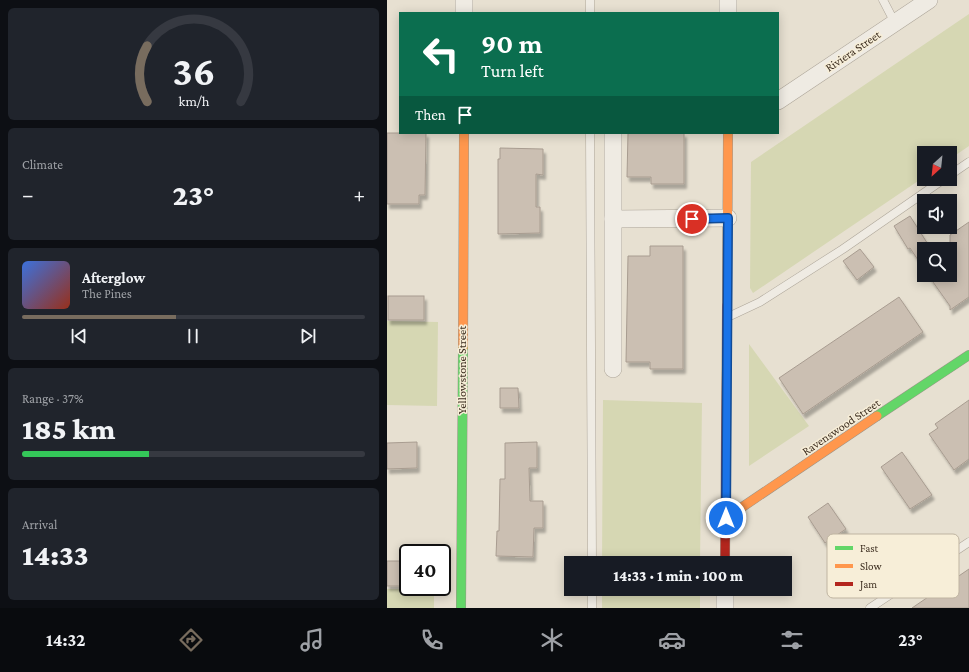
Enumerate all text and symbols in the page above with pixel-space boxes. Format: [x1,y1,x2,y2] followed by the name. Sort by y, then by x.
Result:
[823,27,884,75] street label: Riviera Street
[415,28,467,80] icon: left
[481,28,542,59] text: 90 m
[172,48,215,94] text: 36
[481,61,544,81] text: Turn left
[178,93,209,109] text: km/h
[454,104,476,126] icon: arrive
[415,107,446,123] text: Then
[917,146,957,186] north arrow
[917,146,957,282] map controls
[22,157,63,172] text: Climate
[173,178,215,211] text: 23°
[22,182,34,207] text: −
[353,182,365,207] text: +
[917,194,957,234] button: sound
[675,202,709,236] pin
[681,208,703,230] icon: arrive
[917,242,957,282] button: search
[82,270,145,286] text: Afterglow
[82,286,132,301] text: The Pines
[68,325,90,347] icon: previous
[182,325,204,347] icon: pause
[297,325,319,347] icon: next
[455,325,469,414] street label: Yellowstone Street
[22,391,84,406] text: Range · 37%
[799,395,884,458] street label: Ravenswood Street
[22,412,115,445] text: 185 km
[705,497,747,539] position arrow
[22,517,57,532] text: Arrival
[827,534,959,598] legend
[22,538,89,571] text: 14:33
[860,542,879,554] text: Fast
[399,544,451,596] speed limit sign: 40
[860,560,882,572] text: Slow
[613,568,743,584] text: 14:33 · 1 min · 100 m
[859,578,877,591] text: Jam
[177,626,205,654] icon: directions
[298,626,326,654] icon: music
[418,626,446,654] icon: phone
[538,626,566,654] icon: climate
[658,626,686,654] icon: car
[778,626,806,654] icon: filters
[46,630,85,650] text: 14:32
[898,630,923,650] text: 23°

